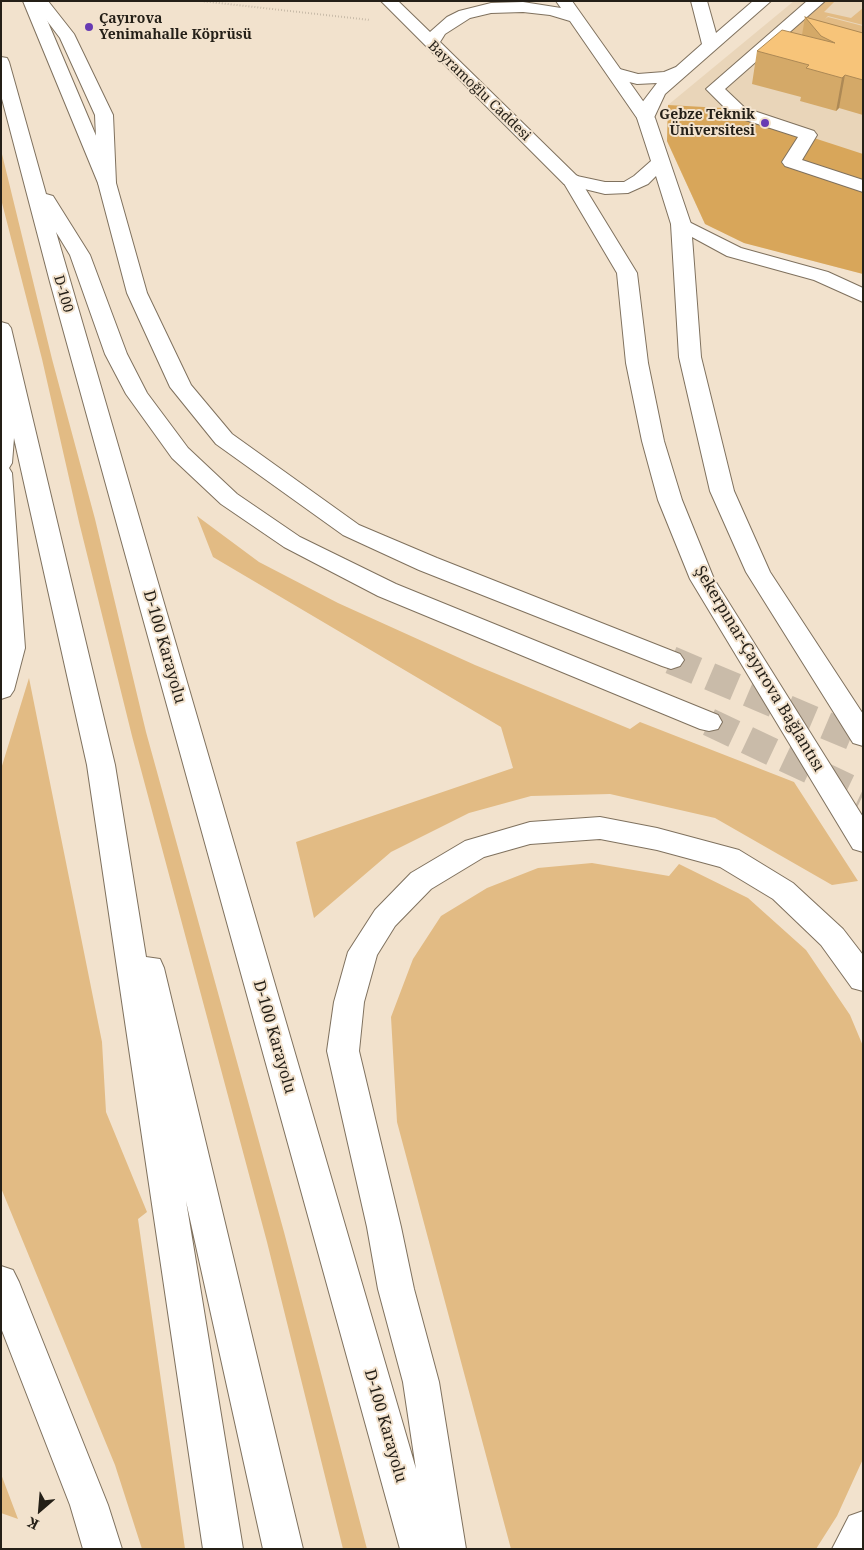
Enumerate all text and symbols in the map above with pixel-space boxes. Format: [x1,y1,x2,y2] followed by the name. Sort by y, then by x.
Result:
[99,11,252,44] place label: Çayırova Yenimahalle Köprüsü
[83,21,95,33] marker: Çayırova Yenimahalle Köprüsü
[424,38,534,144] street label: Bayramoğlu Caddesi
[659,107,755,140] place label: Gebze Teknik Üniversitesi
[759,117,771,129] marker: Gebze Teknik Üniversitesi
[50,273,76,315] street label: D-100
[690,563,828,775] street label: Şekerpınar-Çayırova Bağlantısı
[139,588,189,706] street label: D-100 Karayolu
[249,978,299,1096] street label: D-100 Karayolu
[360,1367,410,1485] street label: D-100 Karayolu
[15,1485,65,1535] north arrow
[24,1513,42,1535] text: K

